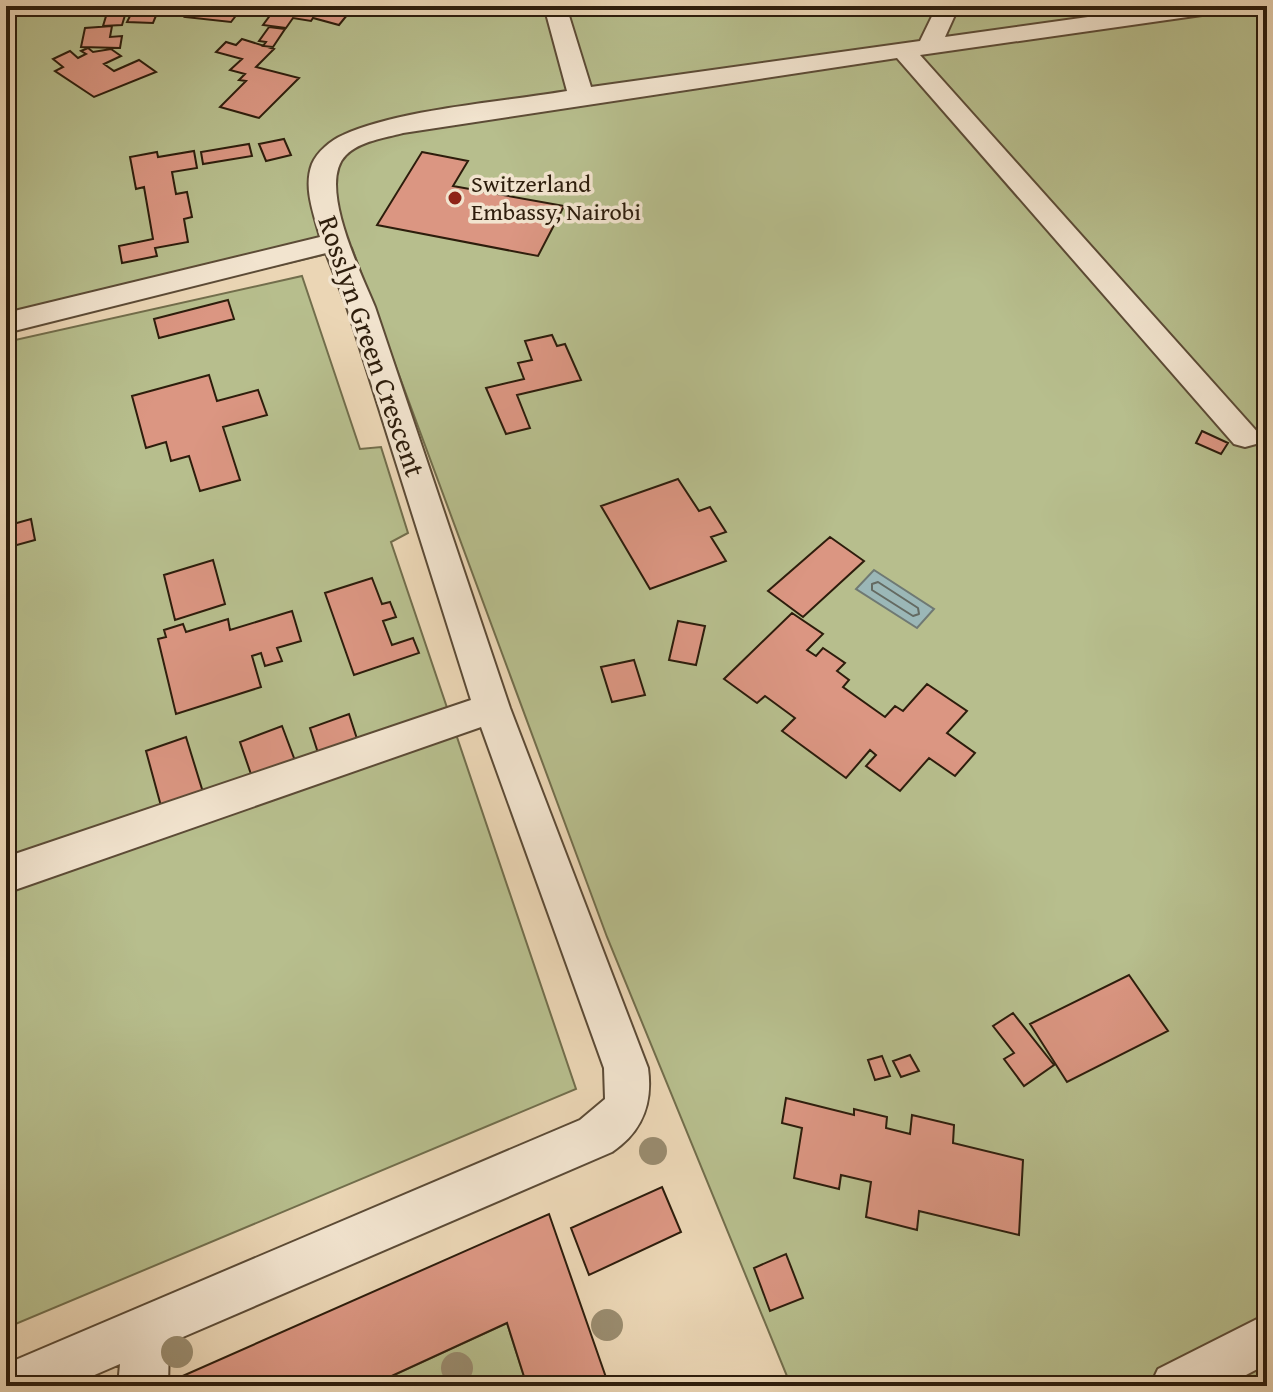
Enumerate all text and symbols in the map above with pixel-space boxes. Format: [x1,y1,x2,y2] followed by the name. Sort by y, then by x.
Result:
[471,166,641,229] place label: Switzerland Embassy, Nairobi
[446,189,464,207] marker: Switzerland Embassy, Nairobi
[309,210,436,482] street label: Rosslyn Green Crescent

